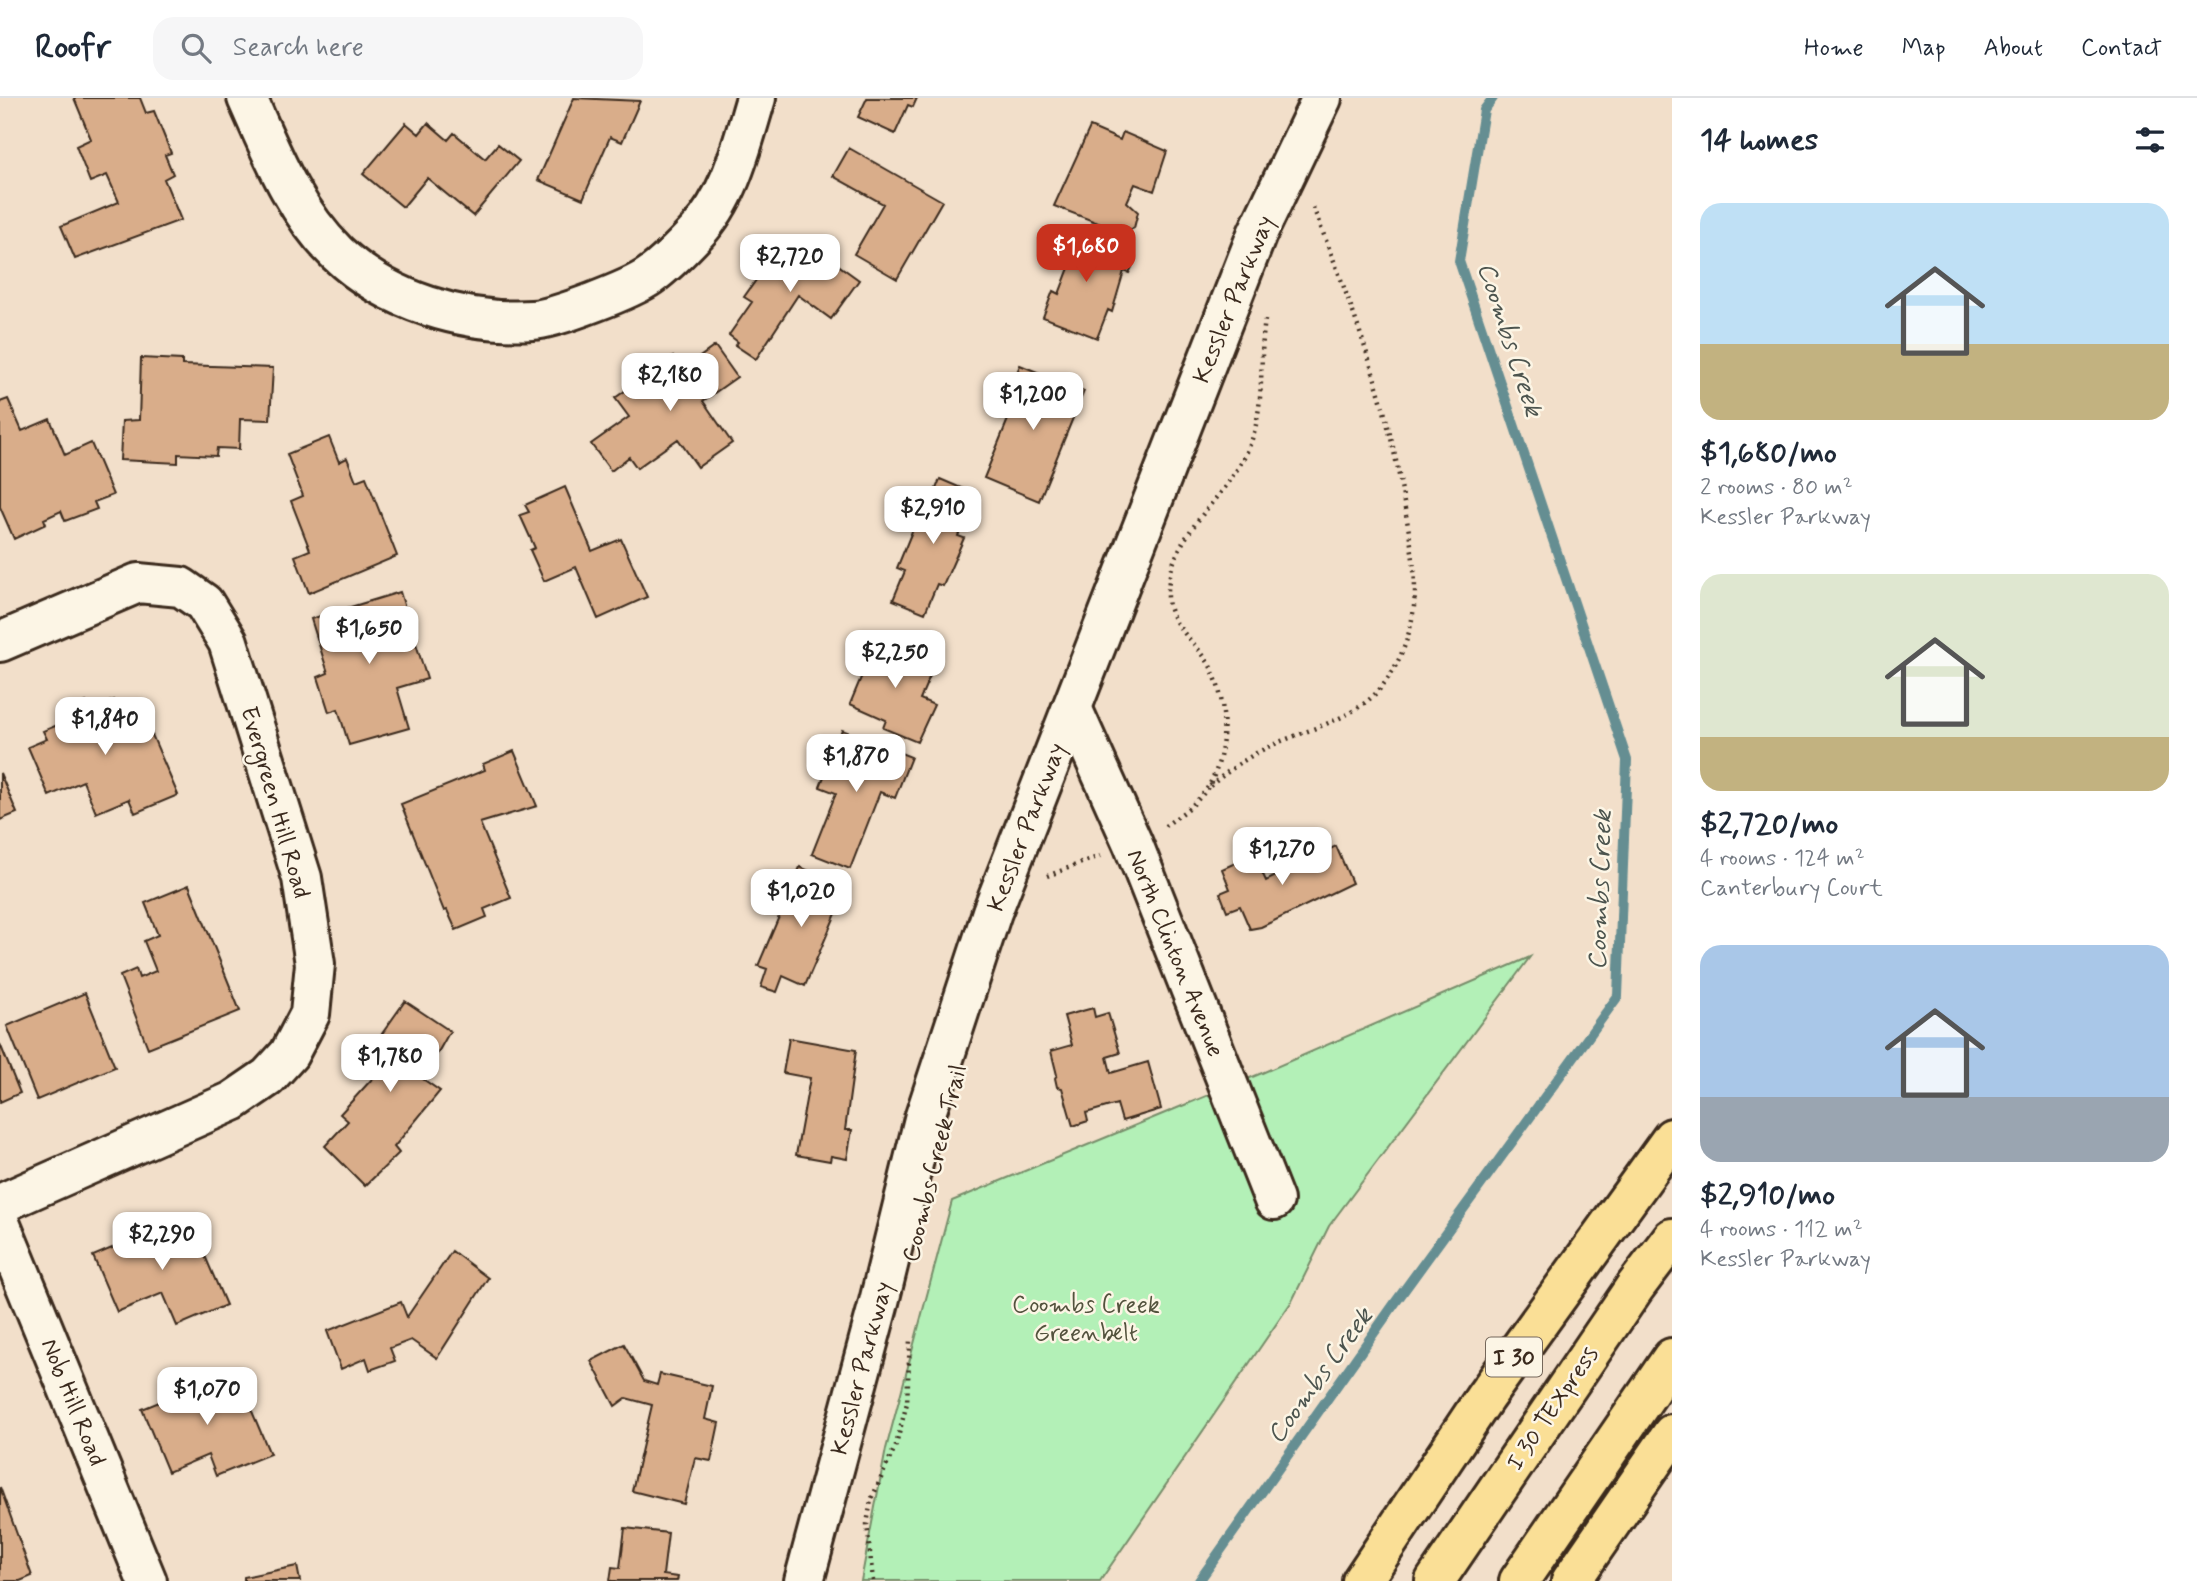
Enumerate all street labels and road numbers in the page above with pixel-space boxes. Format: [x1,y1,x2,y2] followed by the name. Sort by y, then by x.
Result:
[1187,211,1282,388] street label: Kessler Parkway
[230,703,317,903] street label: Evergreen Hill Road
[981,739,1074,916] street label: Kessler Parkway
[1119,845,1230,1062] street label: North Clinton Avenue
[896,1061,975,1265] street label: Coombs Creek Trail
[824,1278,900,1459] street label: Kessler Parkway
[33,1334,112,1471] street label: Nob Hill Road
[1486,1338,1542,1376] road number: I 30
[1500,1341,1606,1477] street label: I 30 TEXpress

